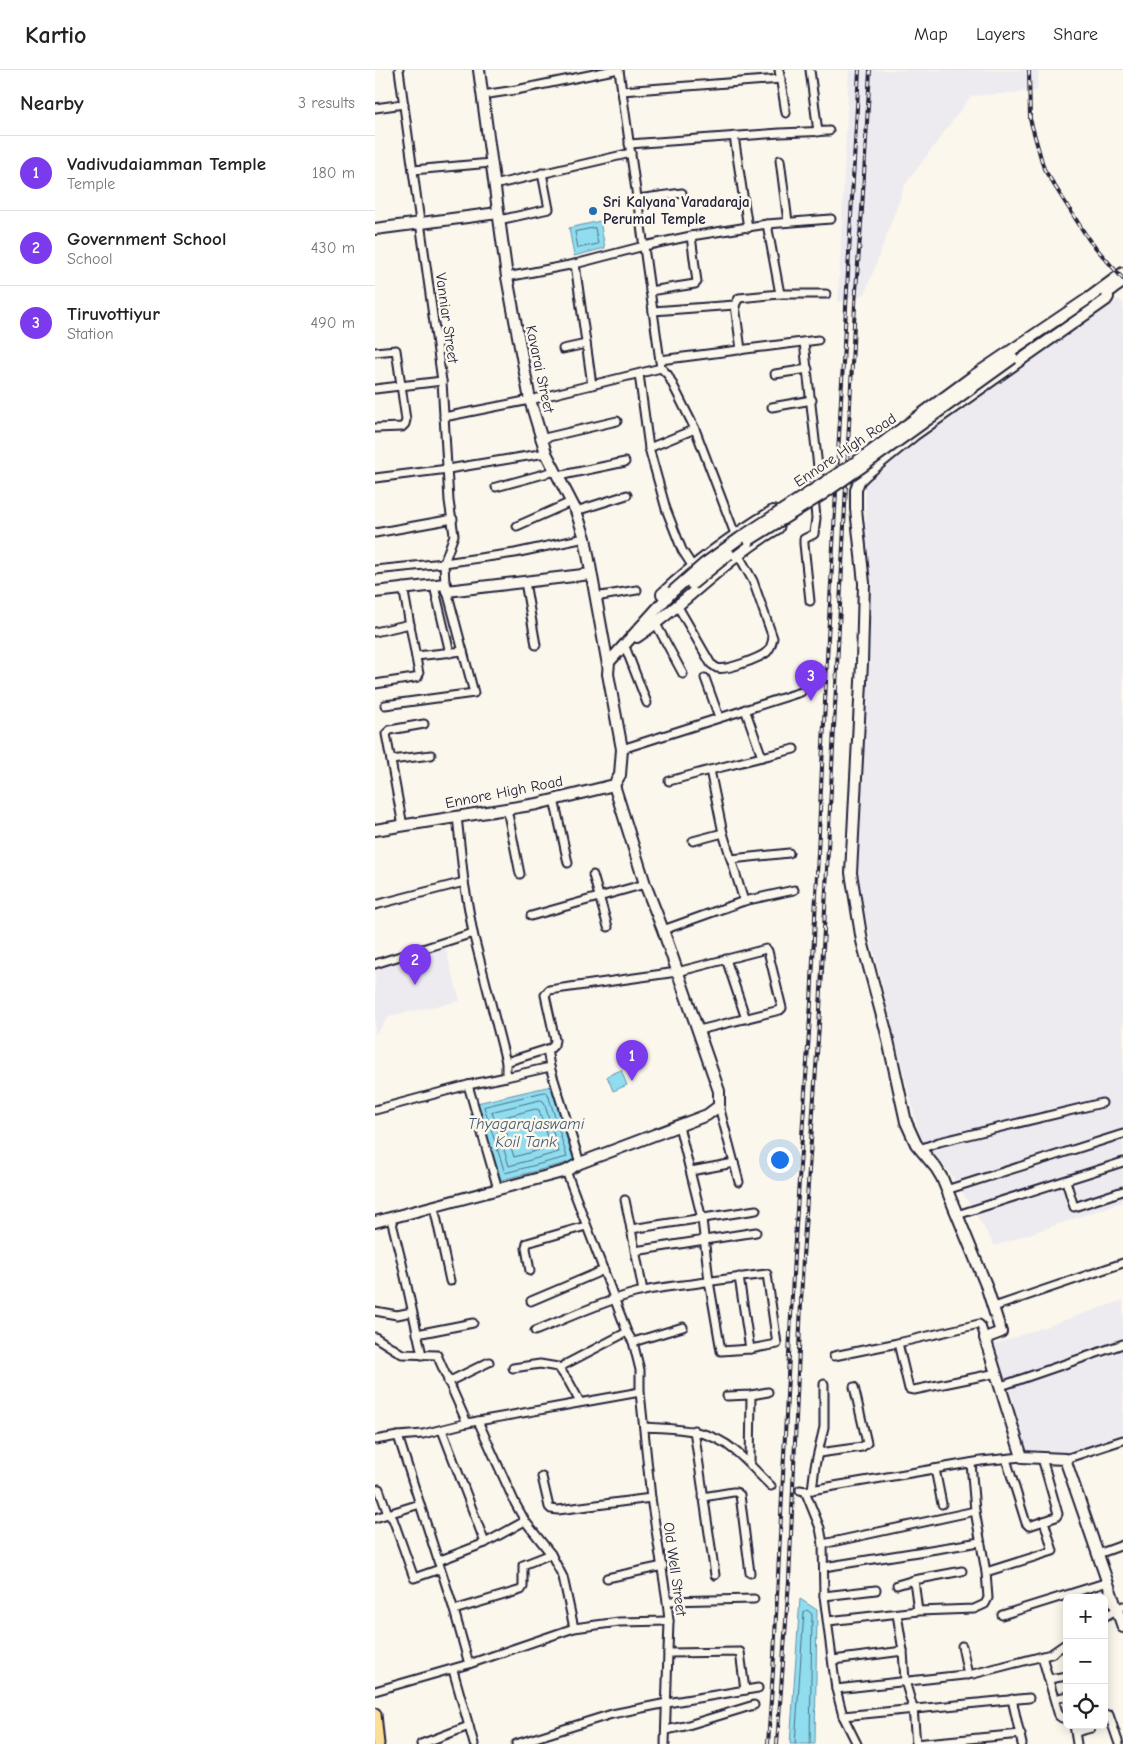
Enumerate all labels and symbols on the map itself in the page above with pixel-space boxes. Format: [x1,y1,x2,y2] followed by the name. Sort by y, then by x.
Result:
[603,193,750,228] place label: Sri Kalyana Varadaraja Perumal Temple
[587,205,599,217] marker: Sri Kalyana Varadaraja Perumal Temple
[432,272,462,365] street label: Vanniar Street
[522,323,558,415] street label: Kavarai Street
[790,409,900,491] street label: Ennore High Road
[795,660,827,701] pin: 3
[444,772,564,812] street label: Ennore High Road
[399,944,431,985] pin: 2
[616,1040,648,1081] pin: 1
[468,1115,585,1151] water label: Thyagarajaswami Koil Tank
[767,1147,793,1173] your location
[660,1521,691,1618] street label: Old Well Street

